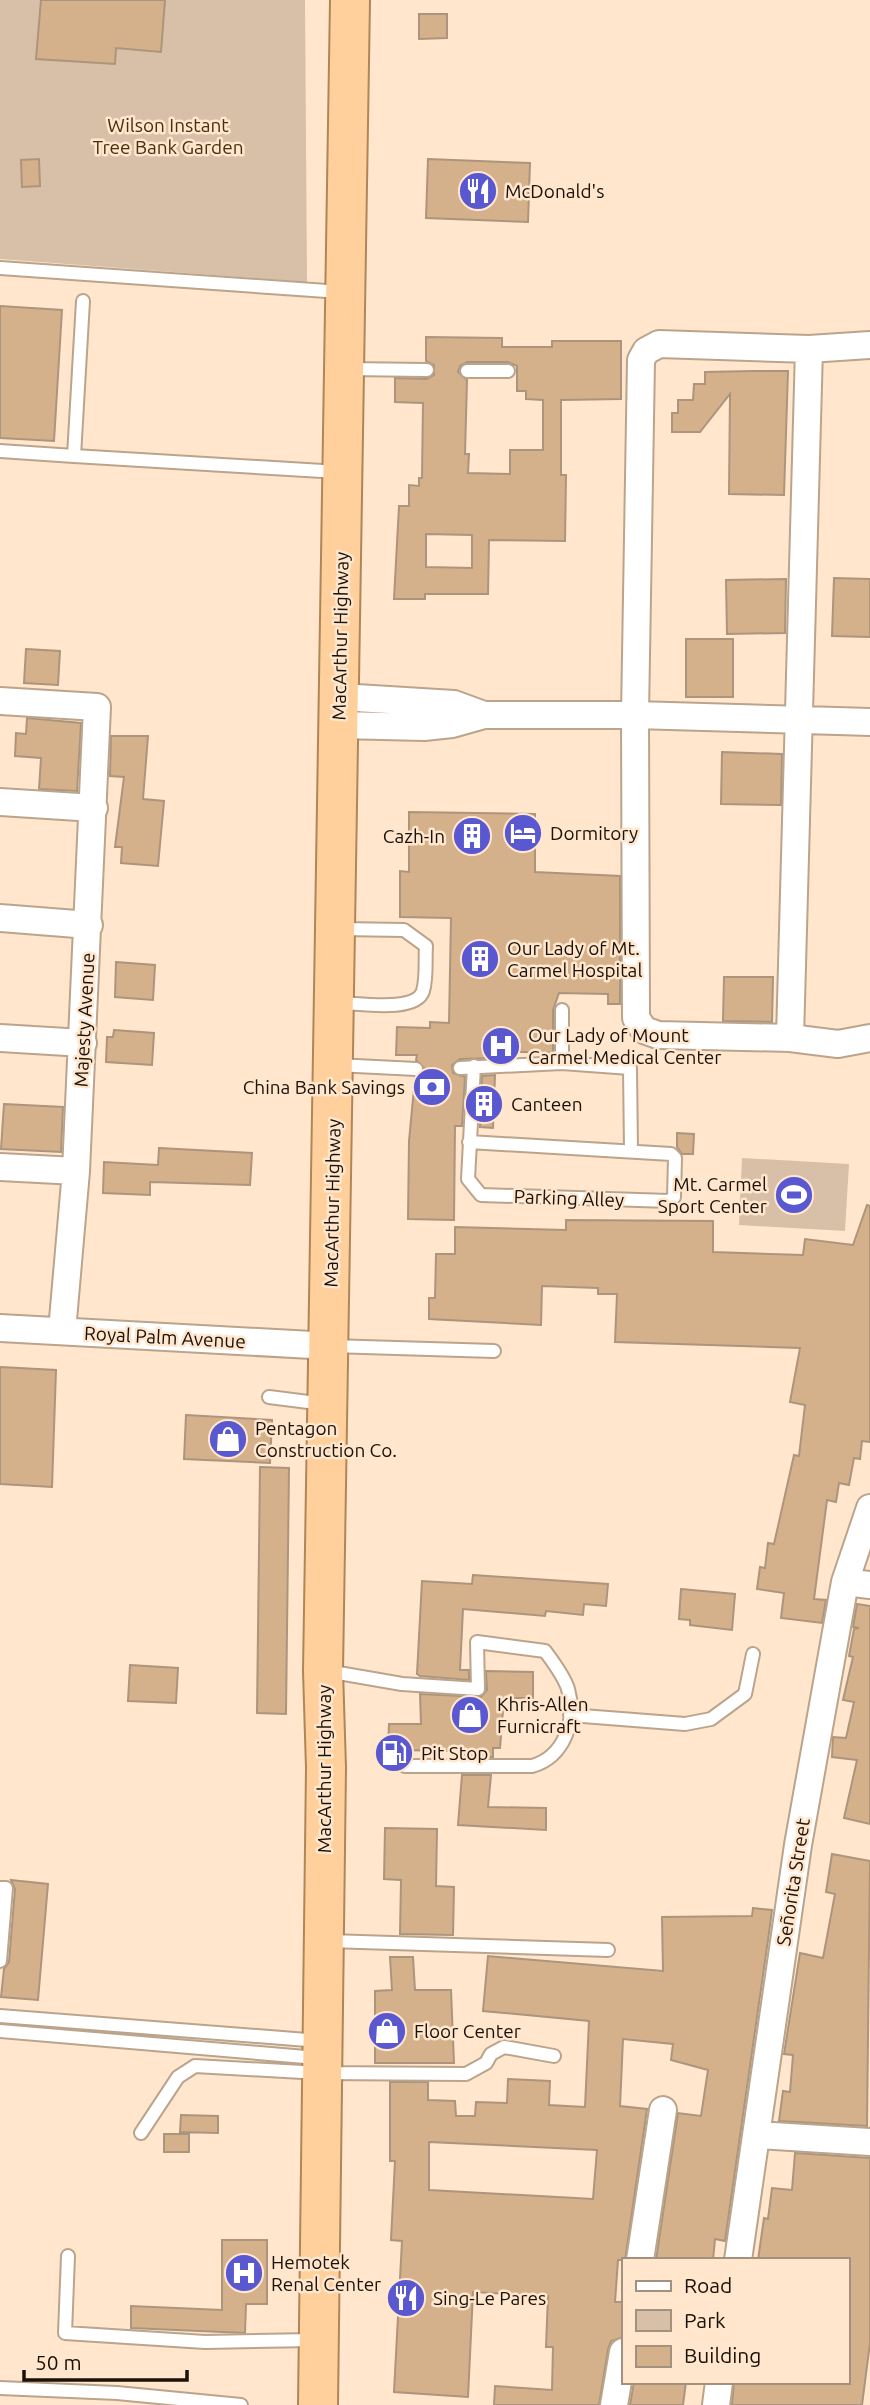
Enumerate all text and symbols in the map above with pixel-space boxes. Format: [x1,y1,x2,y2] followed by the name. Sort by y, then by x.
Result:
[92,114,244,158] park label: Wilson Instant Tree Bank Garden
[457,170,499,212] restaurant icon: McDonald's
[505,180,604,202] place label: McDonald's
[328,552,352,720] street label: MacArthur Highway
[502,812,544,854] hotel icon: Dormitory
[451,815,493,857] building icon: Cazh-In
[550,822,638,844] place label: Dormitory
[383,825,445,847] place label: Cazh-In
[507,937,642,981] place label: Our Lady of Mt. Carmel Hospital
[459,938,501,980] building icon: Our Lady of Mt. Carmel Hospital
[69,952,99,1088] street label: Majesty Avenue
[528,1024,722,1068] place label: Our Lady of Mount Carmel Medical Center
[480,1025,522,1067] hospital icon: Our Lady of Mount Carmel Medical Center
[411,1066,453,1108] bank icon: China Bank Savings
[243,1076,405,1098] place label: China Bank Savings
[463,1083,505,1125] building icon: Canteen
[511,1093,583,1115] place label: Canteen
[320,1119,344,1287] street label: MacArthur Highway
[658,1173,767,1217] place label: Mt. Carmel Sport Center
[773,1174,815,1216] sports icon: Mt. Carmel Sport Center
[513,1185,625,1211] street label: Parking Alley
[84,1322,246,1352] street label: Royal Palm Avenue
[255,1417,397,1461] place label: Pentagon Construction Co.
[207,1418,249,1460] shop icon: Pentagon Construction Co.
[313,1685,335,1853] street label: MacArthur Highway
[497,1693,589,1737] place label: Khris-Allen Furnicraft
[449,1694,491,1736] shop icon: Khris-Allen Furnicraft
[373,1732,415,1774] fuel station icon: Pit Stop
[421,1742,488,1764] place label: Pit Stop
[772,1816,814,1947] street label: Señorita Street
[366,2010,408,2052] shop icon: Floor Center
[414,2020,521,2042] place label: Floor Center
[271,2251,381,2295] place label: Hemotek Renal Center
[223,2252,265,2294] hospital icon: Hemotek Renal Center
[622,2258,849,2384] legend
[684,2273,732,2297] text: Road
[385,2277,427,2319] restaurant icon: Sing-Le Pares
[433,2287,546,2309] place label: Sing-Le Pares
[684,2308,726,2332] text: Park
[24,2338,187,2382] scale bar
[684,2343,761,2367] text: Building
[35,2350,82,2374] text: 50 m

